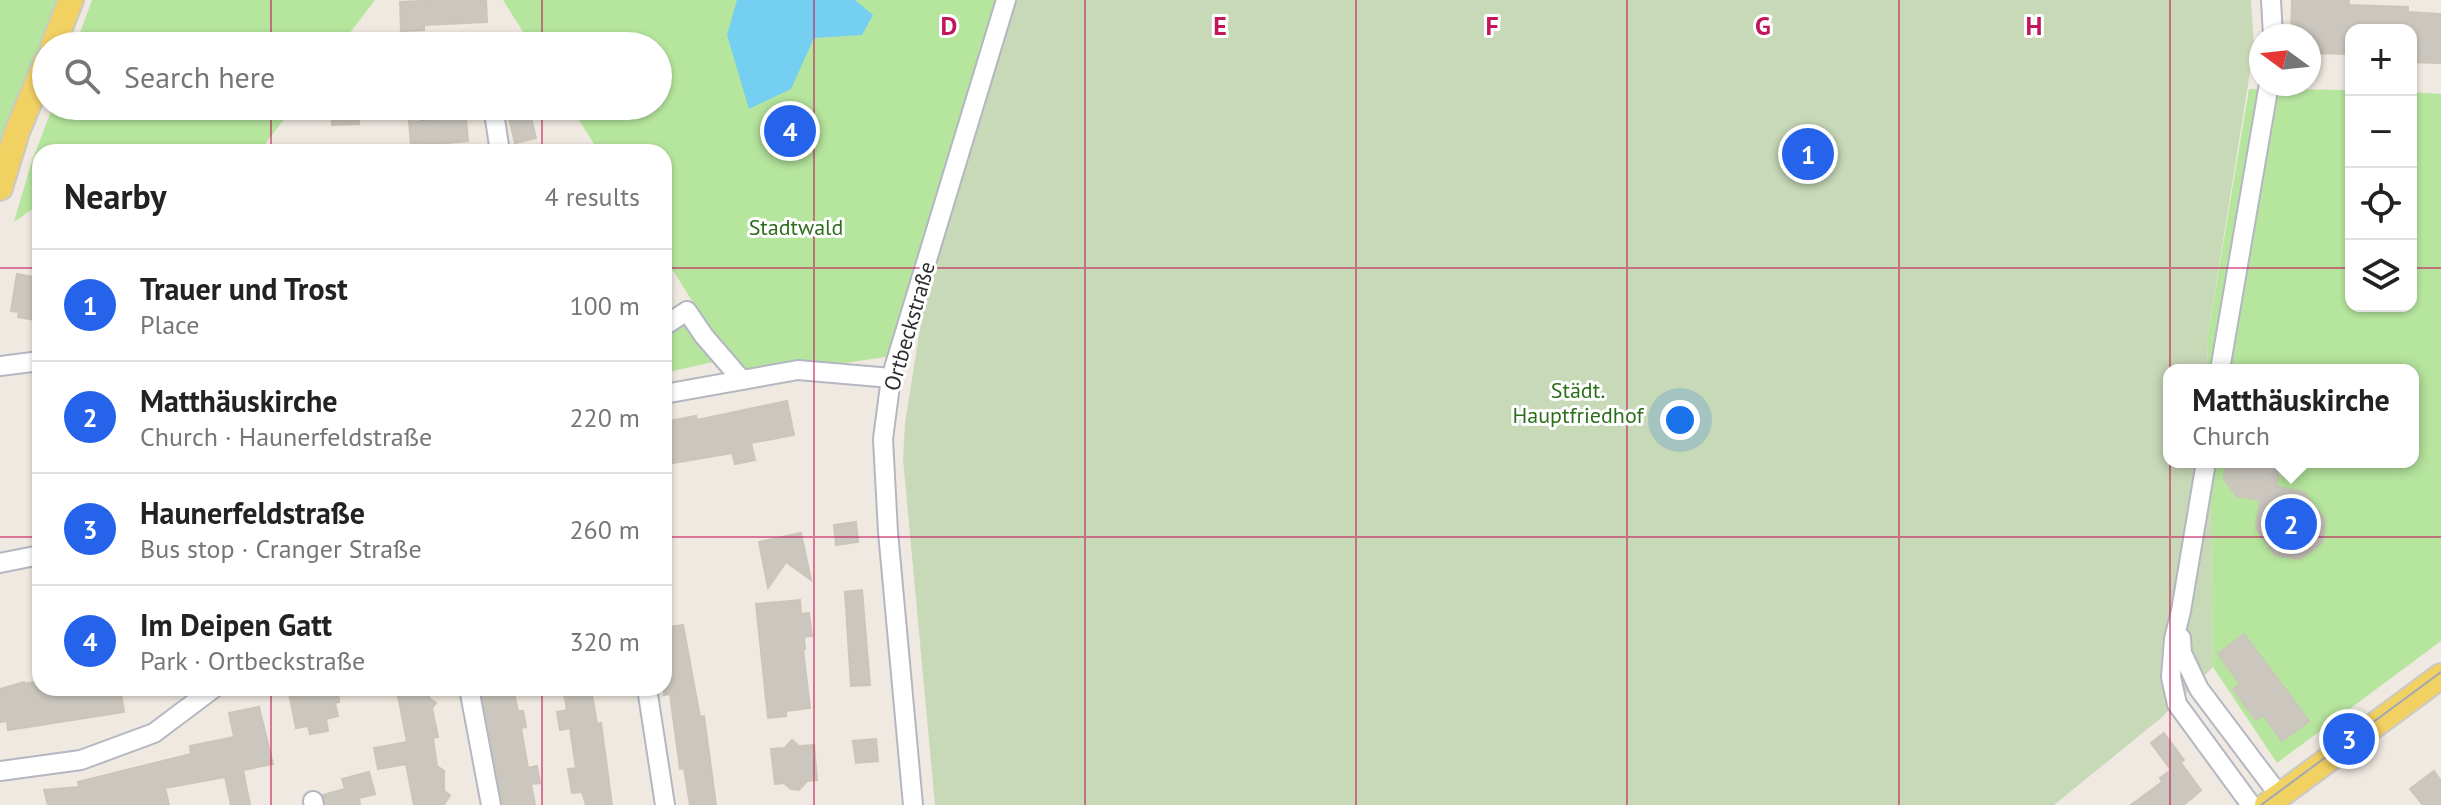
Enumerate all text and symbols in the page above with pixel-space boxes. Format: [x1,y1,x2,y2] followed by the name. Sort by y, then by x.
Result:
[941,9,957,42] text: D
[1213,9,1227,42] text: E
[1485,9,1499,42] text: F
[1755,9,1771,42] text: G
[2026,9,2042,42] text: H
[2249,24,2321,96] north arrow
[2345,24,2417,312] map controls
[2345,24,2417,96] button: +
[32,32,672,120] search box
[60,54,104,98] icon: search
[124,57,275,96] text: Search here
[2345,96,2417,168] button: −
[764,101,816,161] pin: 4
[1782,124,1834,184] pin: 1
[2345,168,2417,240] button: locate
[64,174,166,218] text: Nearby
[545,180,640,213] text: 4 results
[749,213,843,241] park label: Stadtwald
[2345,240,2417,312] button: layers
[877,258,941,394] street label: Ortbeckstraße
[140,269,348,308] text: Trauer und Trost
[83,289,97,322] text: 1
[569,289,640,322] text: 100 m
[140,308,199,341] text: Place
[2163,364,2419,468] popup
[1513,376,1644,429] park label: Städt. Hauptfriedhof
[2192,380,2390,419] text: Matthäuskirche
[140,381,338,420] text: Matthäuskirche
[1660,400,1700,440] your location
[83,401,97,434] text: 2
[569,401,640,434] text: 220 m
[2192,419,2270,452] text: Church
[140,420,432,453] text: Church · Haunerfeldstraße
[140,493,365,532] text: Haunerfeldstraße
[2265,494,2317,554] pin: 2
[83,513,97,546] text: 3
[569,513,640,546] text: 260 m
[140,532,422,565] text: Bus stop · Cranger Straße
[140,605,332,644] text: Im Deipen Gatt
[83,625,97,658] text: 4
[569,625,640,658] text: 320 m
[140,644,365,677] text: Park · Ortbeckstraße
[2323,709,2375,769] pin: 3

